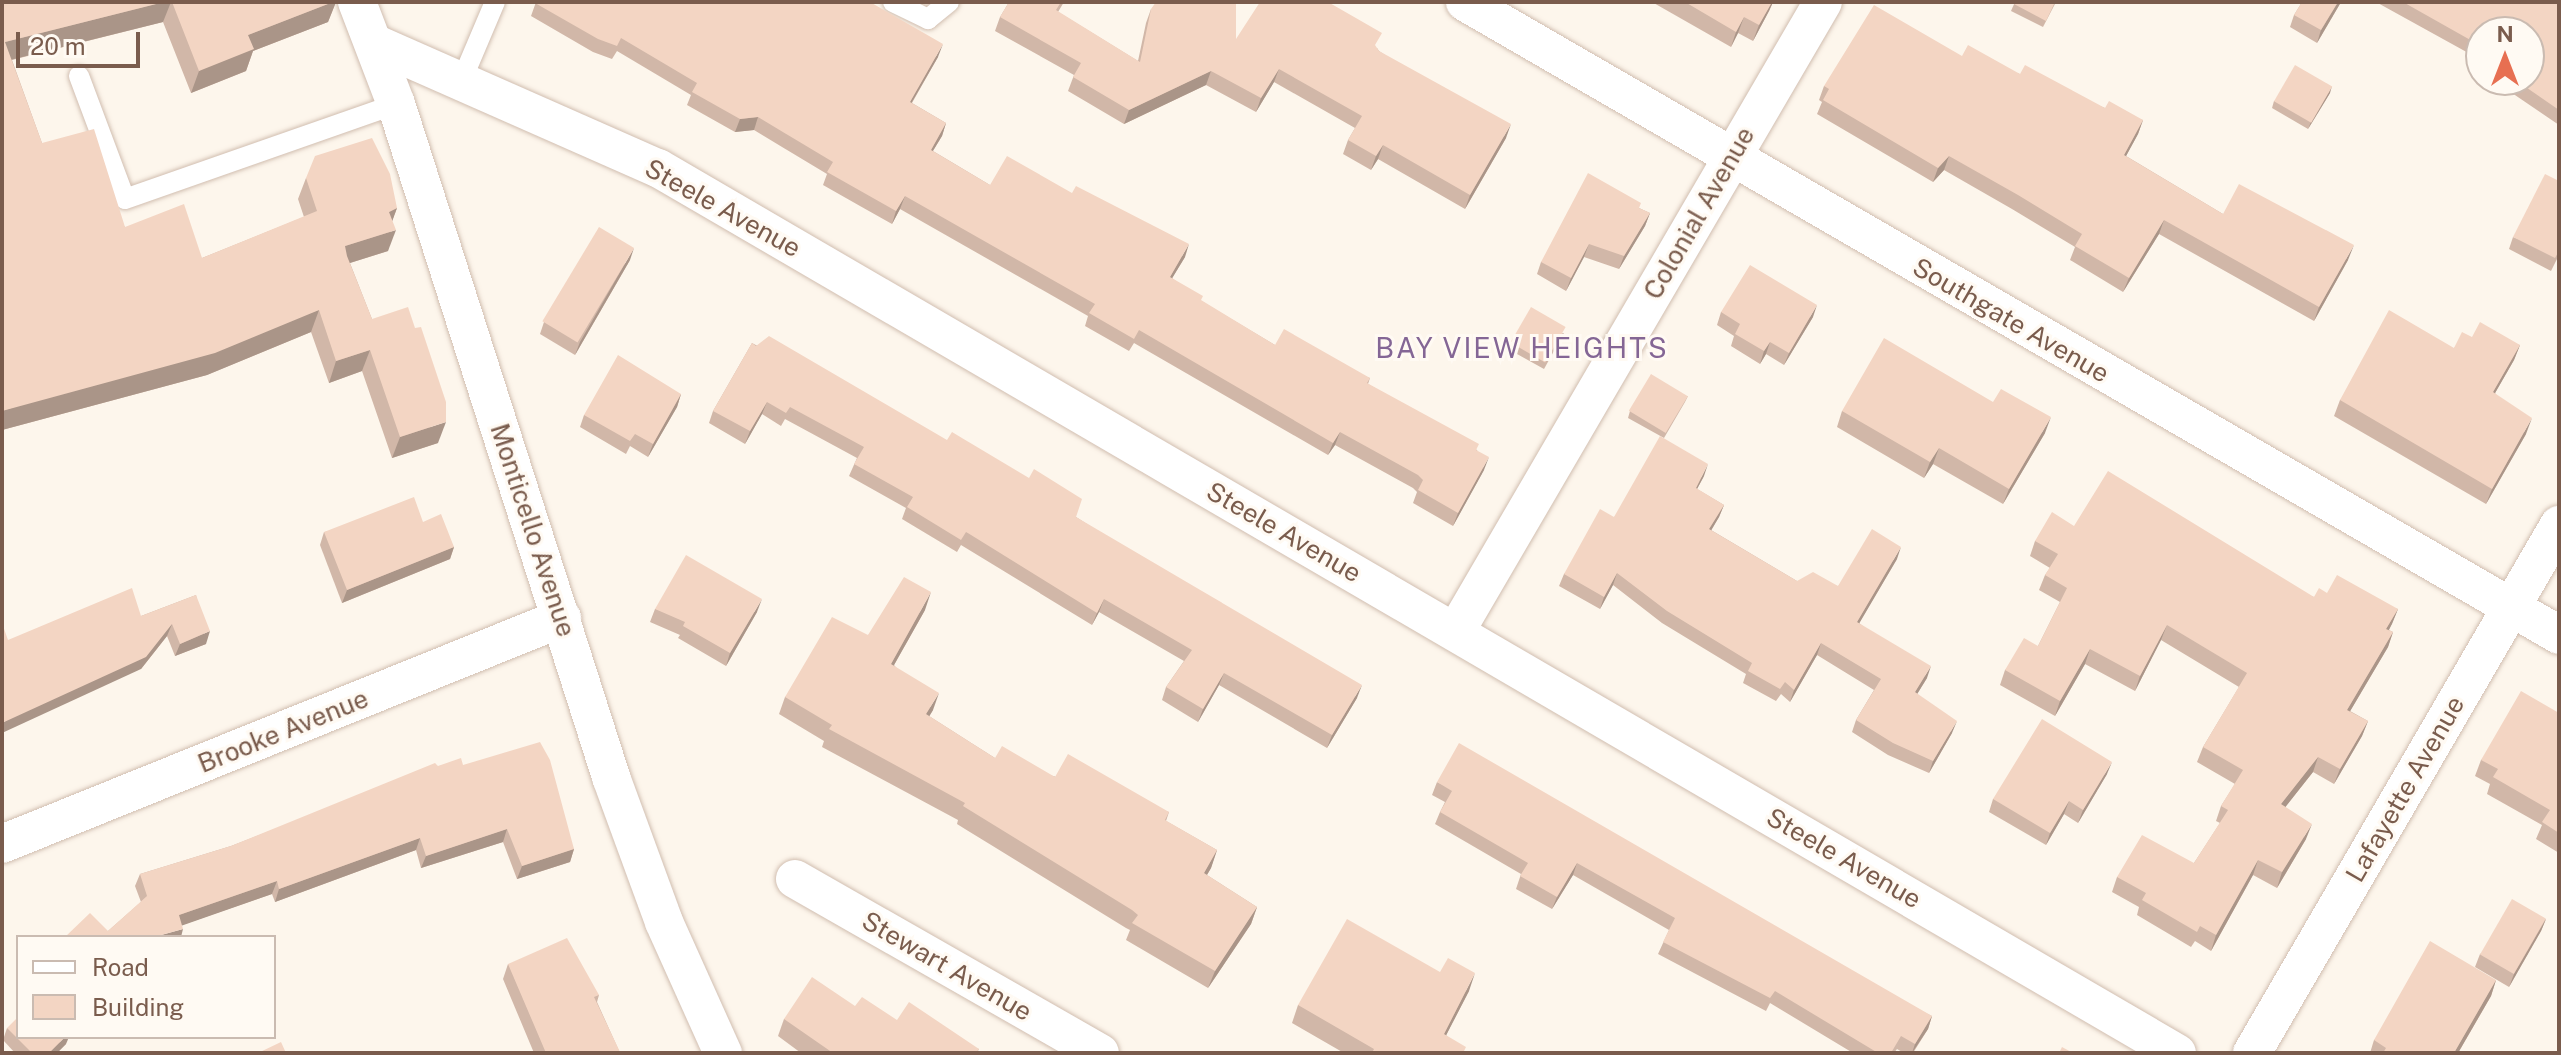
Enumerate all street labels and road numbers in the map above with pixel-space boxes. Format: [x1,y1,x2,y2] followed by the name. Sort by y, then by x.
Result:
[1637,121,1761,305] street label: Colonial Avenue
[639,152,807,264] street label: Steele Avenue
[1907,251,2115,389] street label: Southgate Avenue
[484,419,582,641] street label: Monticello Avenue
[1201,475,1367,589] street label: Steele Avenue
[193,683,373,779] street label: Brooke Avenue
[2339,690,2471,888] street label: Lafayette Avenue
[1761,801,1927,915] street label: Steele Avenue
[856,905,1038,1027] street label: Stewart Avenue

